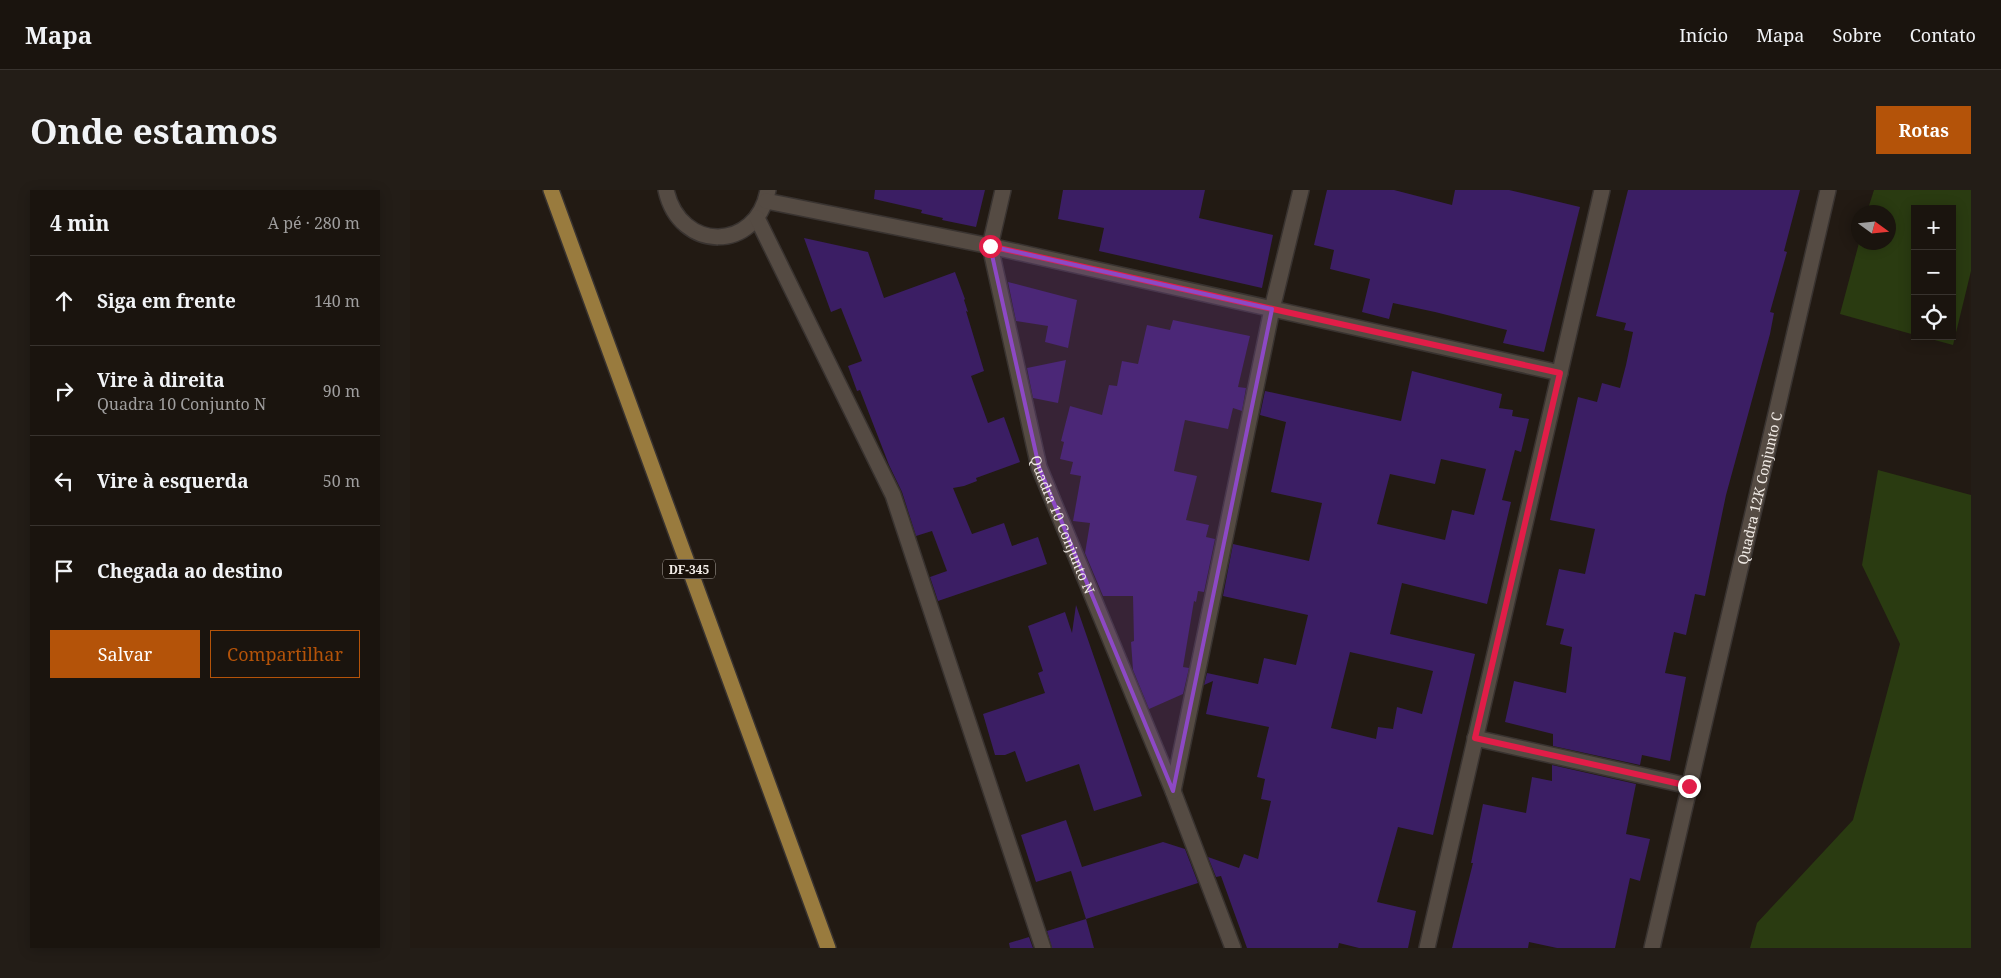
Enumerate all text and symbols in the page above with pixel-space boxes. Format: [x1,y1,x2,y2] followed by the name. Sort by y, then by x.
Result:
[25,18,92,51] text: Mapa
[1679,23,1728,47] text: Início
[1756,23,1804,47] text: Mapa
[1832,23,1882,47] text: Sobre
[1910,23,1976,47] text: Contato
[1876,106,1971,154] button: Rotas
[30,107,278,154] text: Onde estamos
[1851,205,1896,250] north arrow
[1911,205,1956,340] map controls
[1911,205,1956,250] button: +
[50,209,109,237] text: 4 min
[268,212,360,234] text: A pé · 280 m
[979,235,1002,258] route start
[1911,250,1956,295] button: −
[50,287,78,315] icon: ahead
[97,288,236,314] text: Siga em frente
[314,290,360,312] text: 140 m
[1911,295,1956,340] button: locate
[97,367,225,393] text: Vire à direita
[50,377,78,405] icon: right
[323,380,360,402] text: 90 m
[97,393,266,415] text: Quadra 10 Conjunto N
[1732,410,1786,566] street label: Quadra 12K Conjunto C
[1027,453,1100,597] street label: Quadra 10 Conjunto N
[50,467,78,495] icon: left
[97,468,249,494] text: Vire à esquerda
[323,470,360,492] text: 50 m
[50,557,78,585] icon: arrive
[97,558,283,584] text: Chegada ao destino
[663,559,715,578] road number: DF-345
[50,630,200,678] button: Salvar
[210,630,360,678] button: Compartilhar
[1678,775,1701,798] route end

